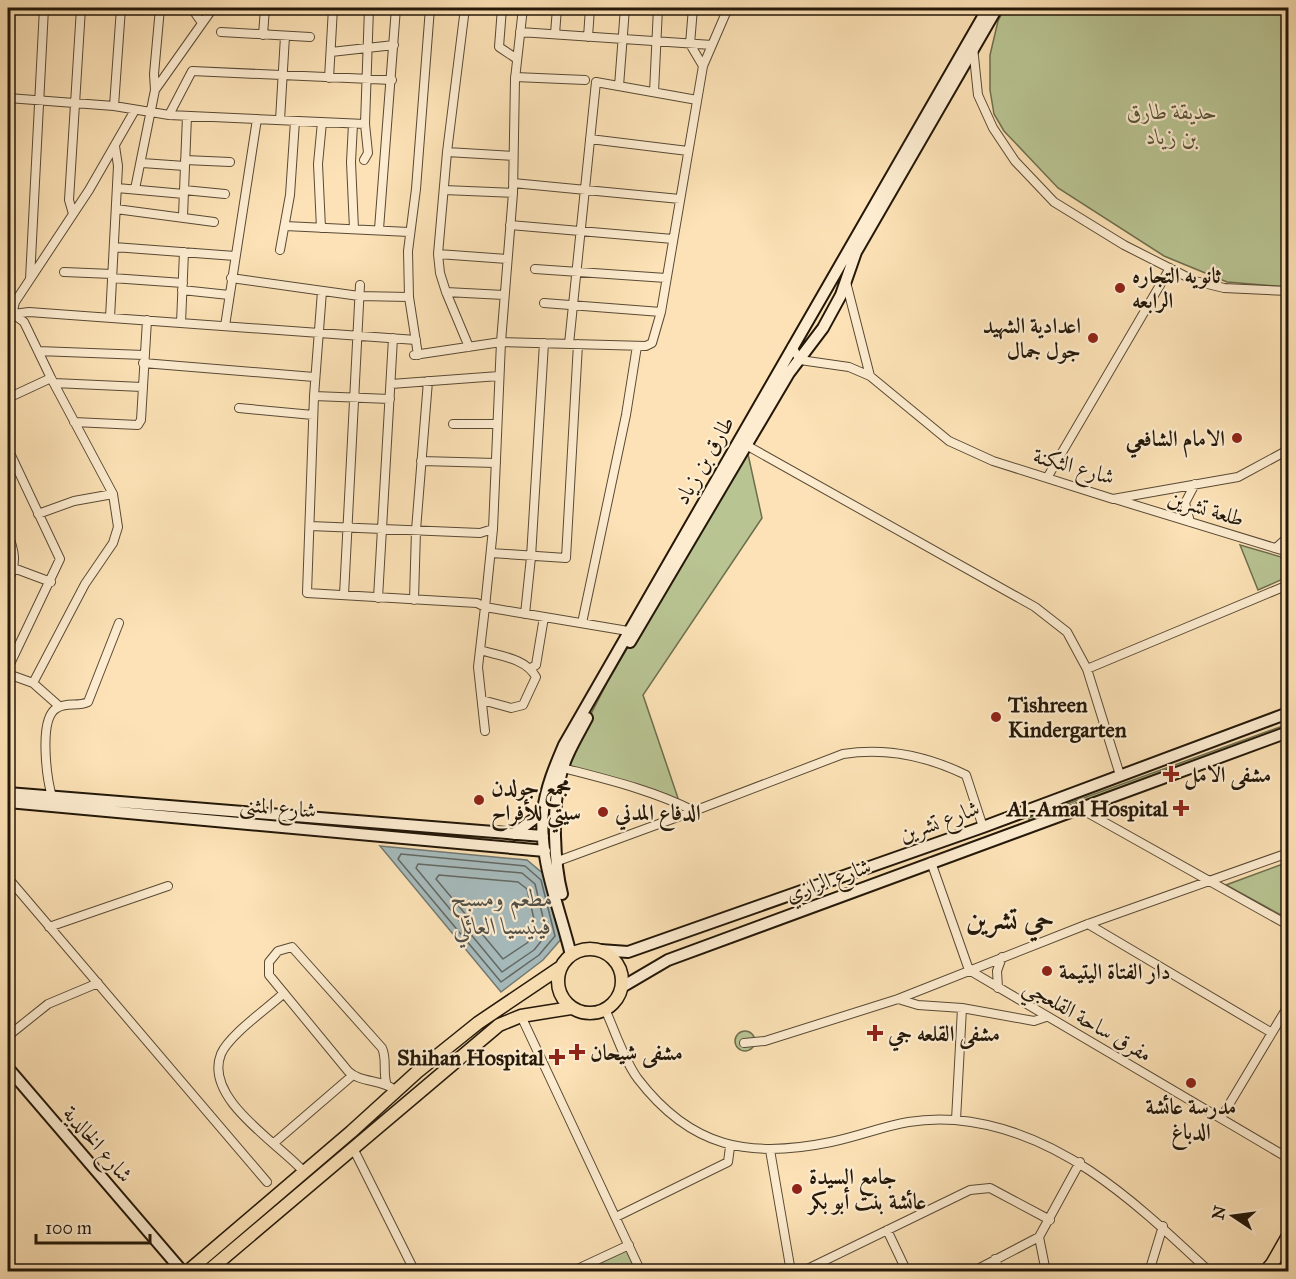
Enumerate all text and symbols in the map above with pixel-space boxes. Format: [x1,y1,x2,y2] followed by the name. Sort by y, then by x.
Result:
[1127,98,1217,150] park label: حديقة طارق بن زياد
[1132,262,1221,314] place label: ثانويه التجاره الرابعه
[1113,281,1127,295] marker: ثانويه التجاره الرابعه
[983,312,1081,364] place label: اعدادية الشهيد جول جمال
[1086,331,1100,345] marker: اعدادية الشهيد جول جمال
[668,411,740,509] street label: طارق بن زياد
[1126,425,1225,459] place label: الامام الشافعي
[1230,431,1244,445] marker: الامام الشافعي
[1029,442,1118,495] street label: شارع الثكنة
[1164,484,1248,533] street label: طلعة تشرين
[1007,691,1127,743] place label: Tishreen Kindergarten
[989,710,1003,724] marker: Tishreen Kindergarten
[1184,761,1271,791] place label: مشفى الامل
[1162,765,1180,783] marker: مشفى الامل
[491,774,581,833] place label: مجمع جولدن سيتي للأفراح
[238,790,317,829] street label: شارع المثنى
[472,793,486,807] marker: مجمع جولدن سيتي للأفراح
[895,794,985,853] street label: شارع تشرين
[1005,795,1169,822] place label: Al-Amal Hospital
[614,799,701,831] place label: الدفاع المدني
[1172,799,1190,817] marker: Al-Amal Hospital
[596,805,610,819] marker: الدفاع المدني
[781,852,876,913] street label: شارع الرازي
[451,883,553,949] water label: مطعم ومسبح فينيسيا العائلي
[966,902,1054,942] district label: حي تشرين
[1059,958,1171,985] place label: دار الفتاة اليتيمة
[1040,964,1054,978] marker: دار الفتاة اليتيمة
[1015,972,1157,1074] street label: مفرق ساحة القلعجي
[887,1020,1000,1052] place label: مشفى القلعه جي
[866,1024,884,1042] marker: مشفى القلعه جي
[590,1039,683,1069] place label: مشفى شيحان
[568,1043,586,1061] marker: مشفى شيحان
[397,1044,545,1071] place label: Shihan Hospital
[548,1048,566,1066] marker: Shihan Hospital
[1184,1076,1198,1090] marker: مدرسة عائشة الدباغ
[1146,1093,1236,1150] place label: مدرسة عائشة الدباغ
[54,1100,139,1191] street label: شارع الخالدية
[806,1163,927,1216] place label: جامع السيدة عائشة بنت أبو بكر
[790,1182,804,1196] marker: جامع السيدة عائشة بنت أبو بكر
[1203,1186,1263,1246] north arrow
[1208,1204,1230,1221] text: N
[36,1207,150,1245] scale bar
[45,1217,92,1239] text: 100 m

